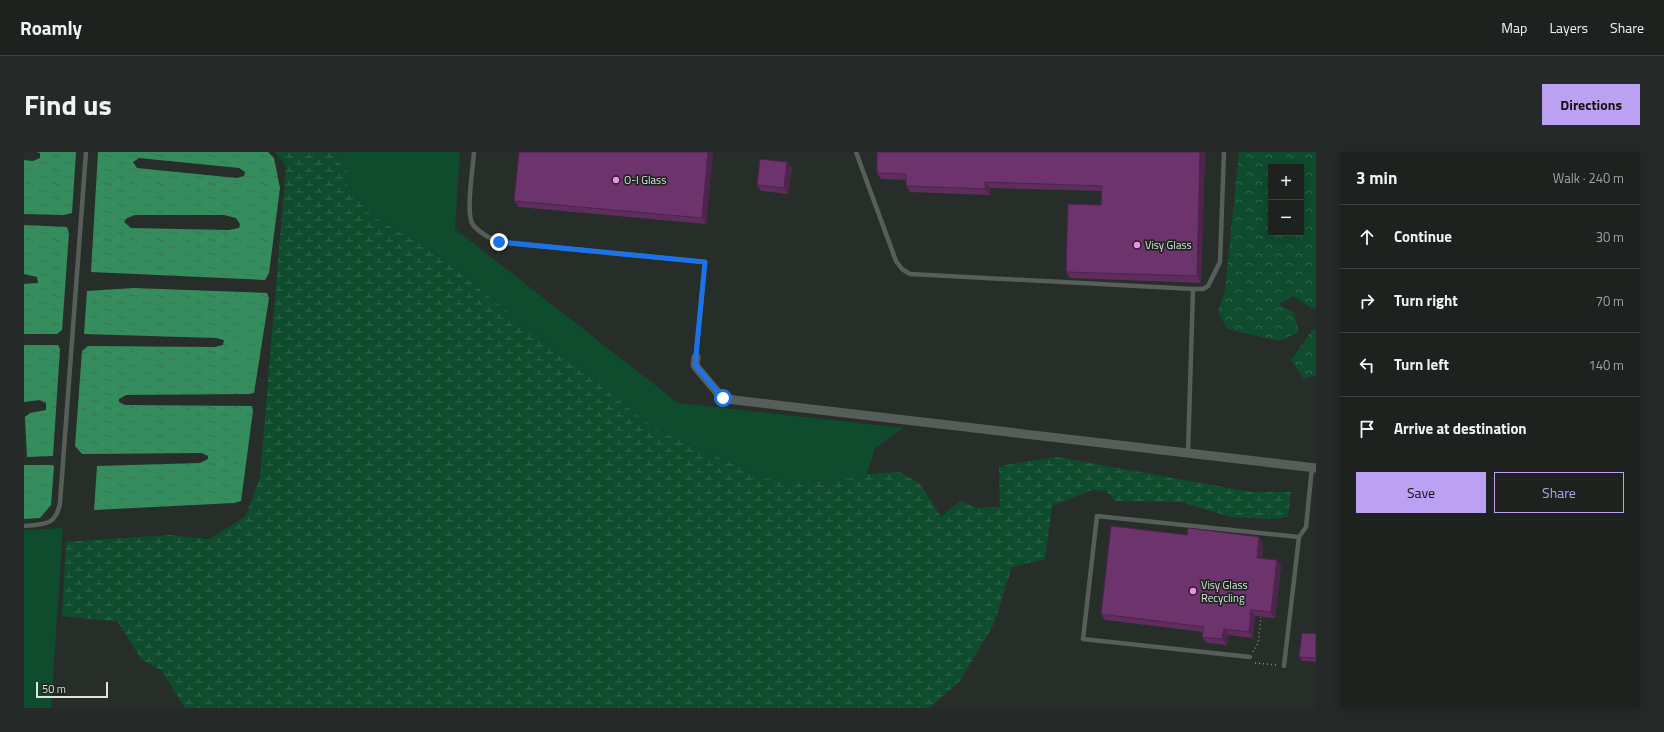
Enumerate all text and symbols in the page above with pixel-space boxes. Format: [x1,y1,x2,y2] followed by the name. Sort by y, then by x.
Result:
[20,13,82,42] text: Roamly
[1501,17,1527,38] text: Map
[1549,17,1588,38] text: Layers
[1610,17,1644,38] text: Share
[24,83,112,126] text: Find us
[1542,84,1640,125] button: Directions
[1268,164,1304,236] map controls
[1268,164,1304,200] button: +
[1356,165,1397,191] text: 3 min
[1553,168,1624,188] text: Walk · 240 m
[624,172,666,188] place label: O-I Glass
[611,175,621,185] marker: O-I Glass
[1268,200,1304,236] button: −
[1394,225,1452,248] text: Continue
[1356,226,1378,248] icon: ahead
[1596,227,1624,247] text: 30 m
[490,233,508,251] route end
[1145,237,1192,253] place label: Visy Glass
[1132,240,1142,250] marker: Visy Glass
[1394,289,1458,312] text: Turn right
[1356,290,1378,312] icon: right
[1596,291,1624,311] text: 70 m
[1394,353,1449,376] text: Turn left
[1356,354,1378,376] icon: left
[1588,355,1624,375] text: 140 m
[714,389,732,407] route start
[1394,417,1527,440] text: Arrive at destination
[1356,418,1378,440] icon: arrive
[1356,472,1486,513] button: Save
[1494,472,1624,513] button: Share
[1201,577,1248,606] place label: Visy Glass Recycling
[1188,586,1198,596] marker: Visy Glass Recycling
[36,680,108,699] scale bar
[42,681,66,697] text: 50 m

